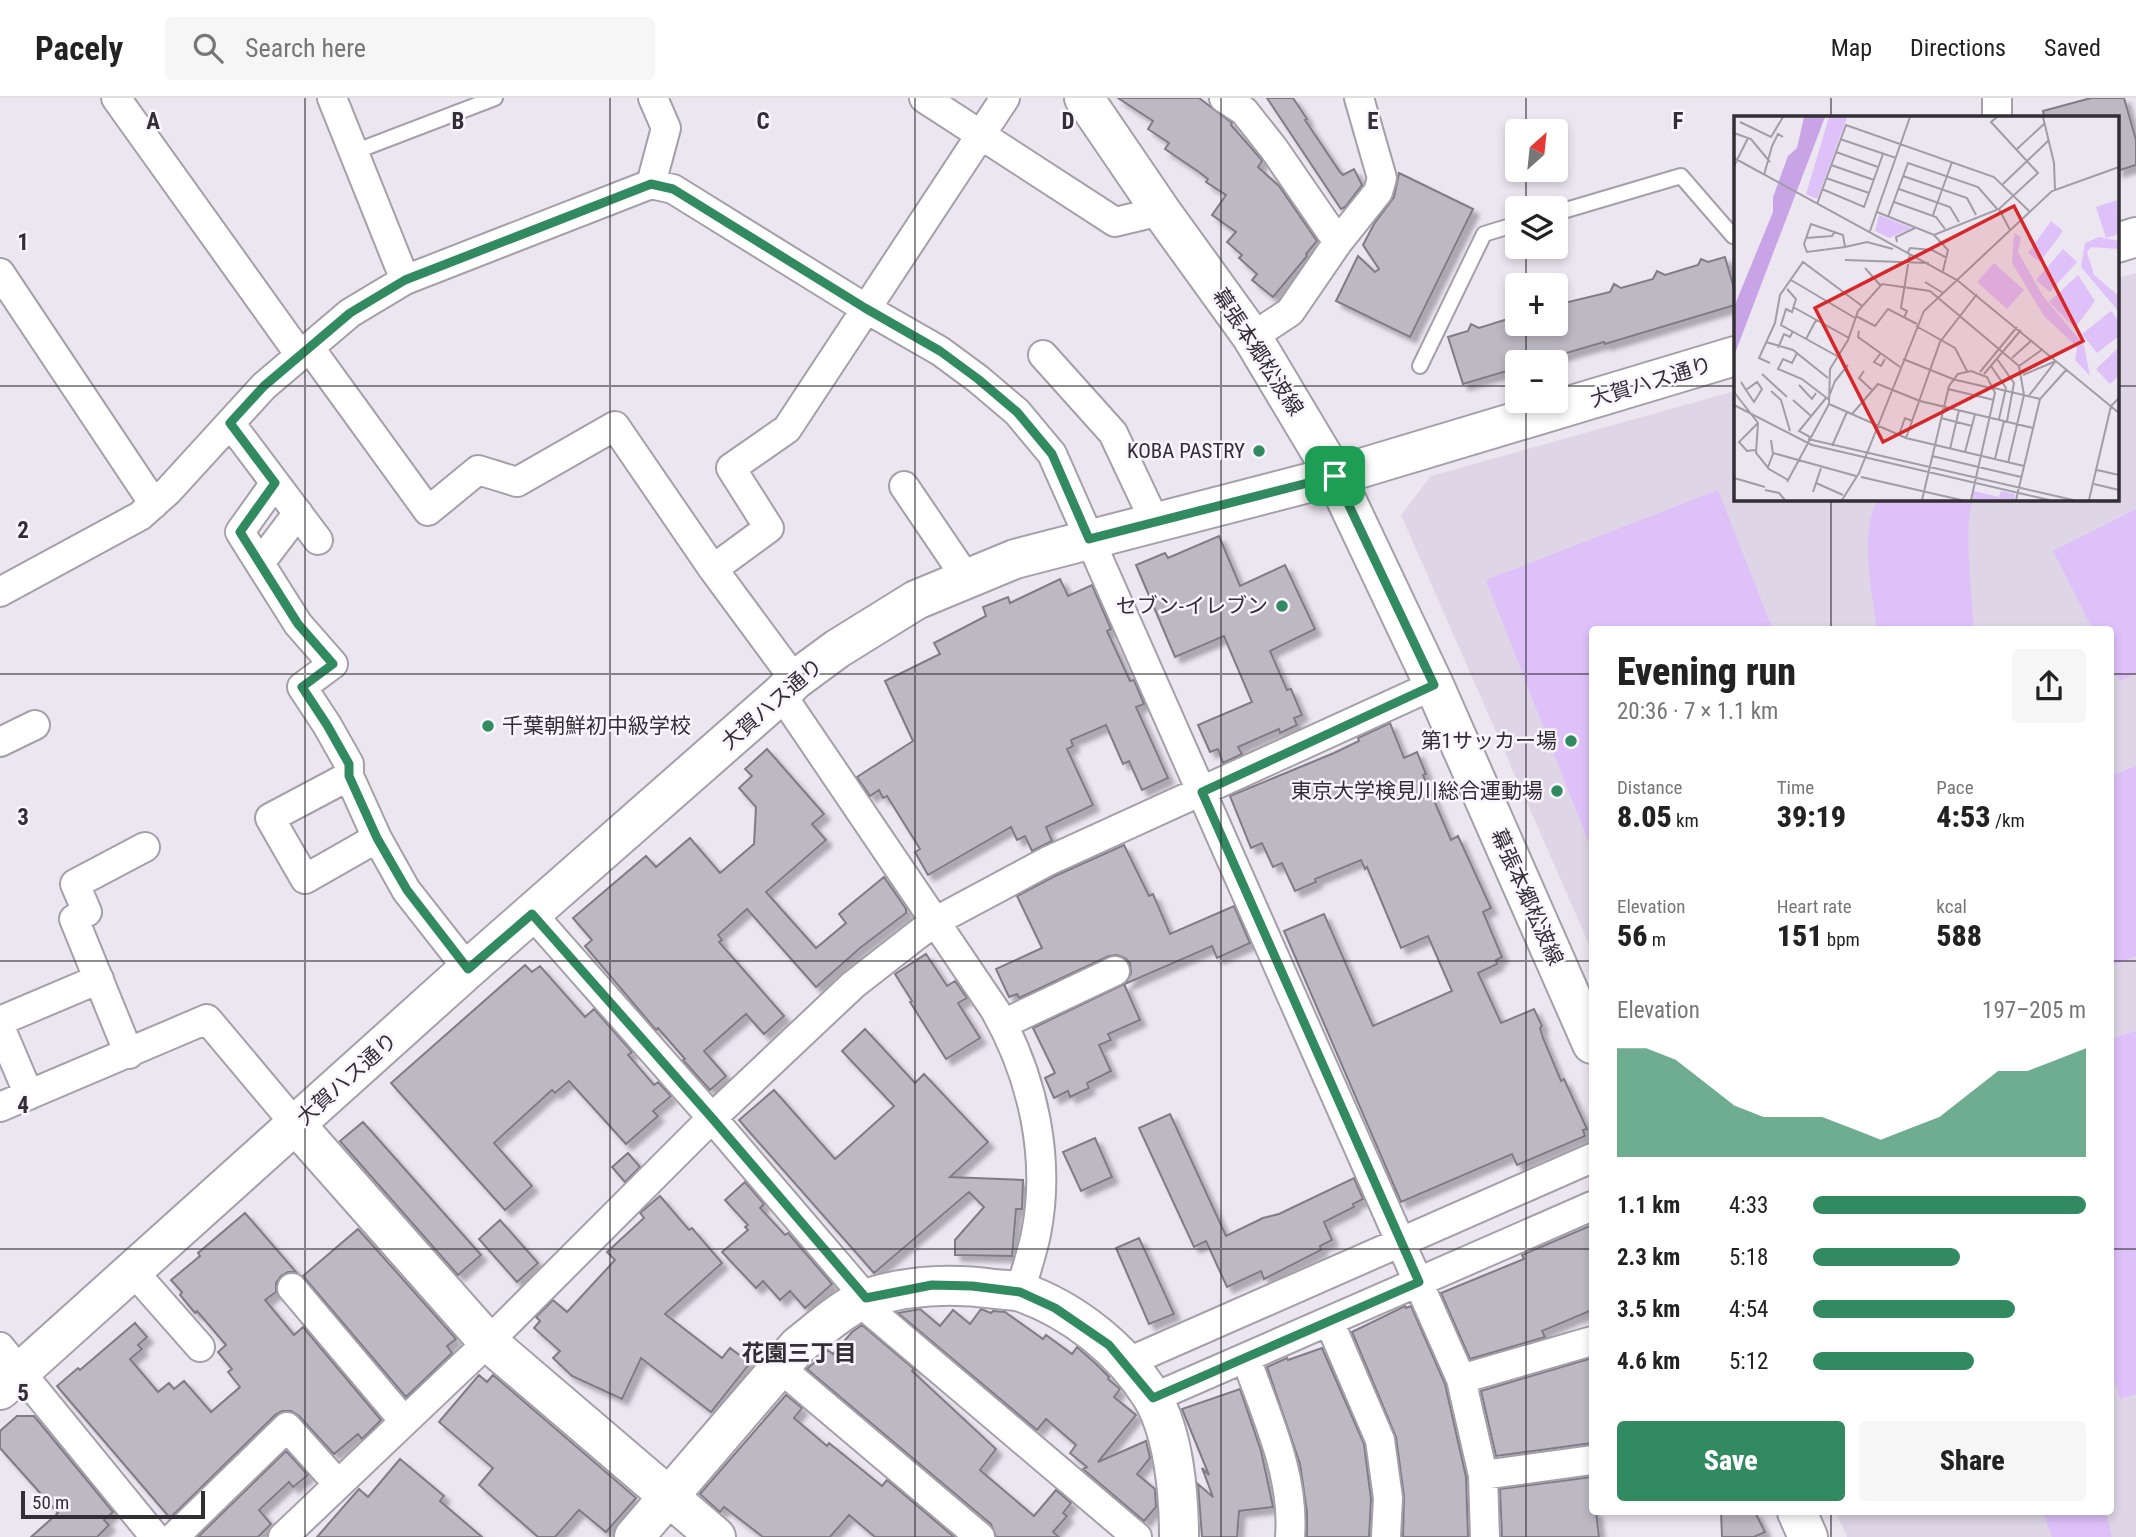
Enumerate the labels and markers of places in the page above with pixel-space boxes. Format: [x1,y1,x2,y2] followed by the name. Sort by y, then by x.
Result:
[1127,439,1245,463] place label: KOBA PASTRY
[1251,443,1267,459] marker: KOBA PASTRY
[1305,446,1365,506] pin
[1116,594,1268,618] place label: セブン-イレブン
[1274,598,1290,614] marker: セブン-イレブン
[502,714,691,738] place label: 千葉朝鮮初中級学校
[480,718,496,734] marker: 千葉朝鮮初中級学校
[1421,729,1557,753] place label: 第1サッカー場
[1563,733,1579,749] marker: 第1サッカー場
[1291,779,1543,803] place label: 東京大学検見川総合運動場
[1549,783,1565,799] marker: 東京大学検見川総合運動場

